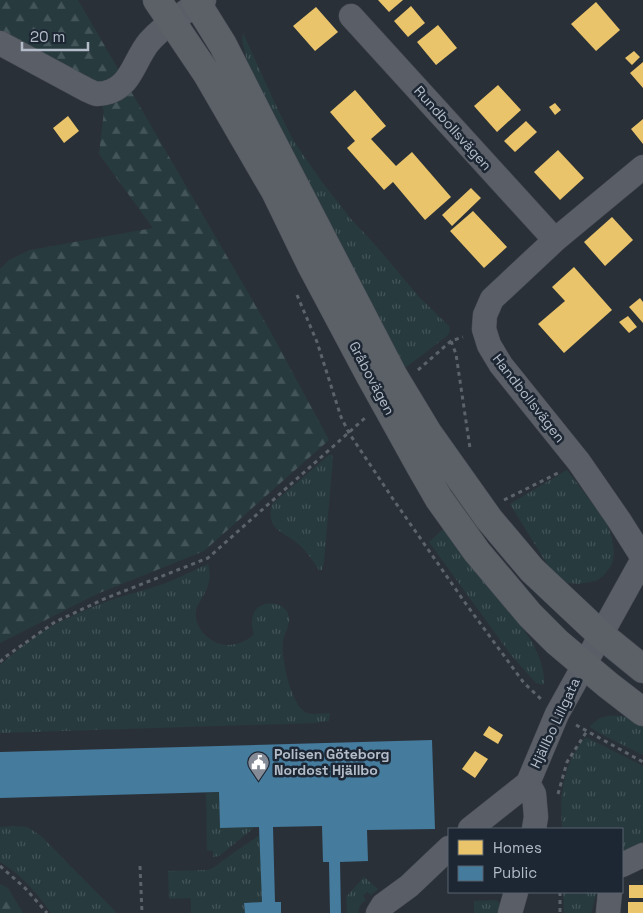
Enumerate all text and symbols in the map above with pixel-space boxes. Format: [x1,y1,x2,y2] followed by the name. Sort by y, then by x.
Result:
[22,20,89,52] scale bar
[30,27,65,46] text: 20 m
[410,82,496,174] street label: Rundbollsvägen
[345,338,399,418] street label: Gråbovägen
[489,350,569,446] street label: Handbollsvägen
[526,675,584,771] street label: Hjällbo Lillgata
[274,745,389,779] place label: Polisen Göteborg Nordost Hjällbo
[246,750,270,781] public building icon: Polisen Göteborg Nordost Hjällbo
[448,828,623,893] legend
[493,838,542,857] text: Homes
[493,863,537,882] text: Public

